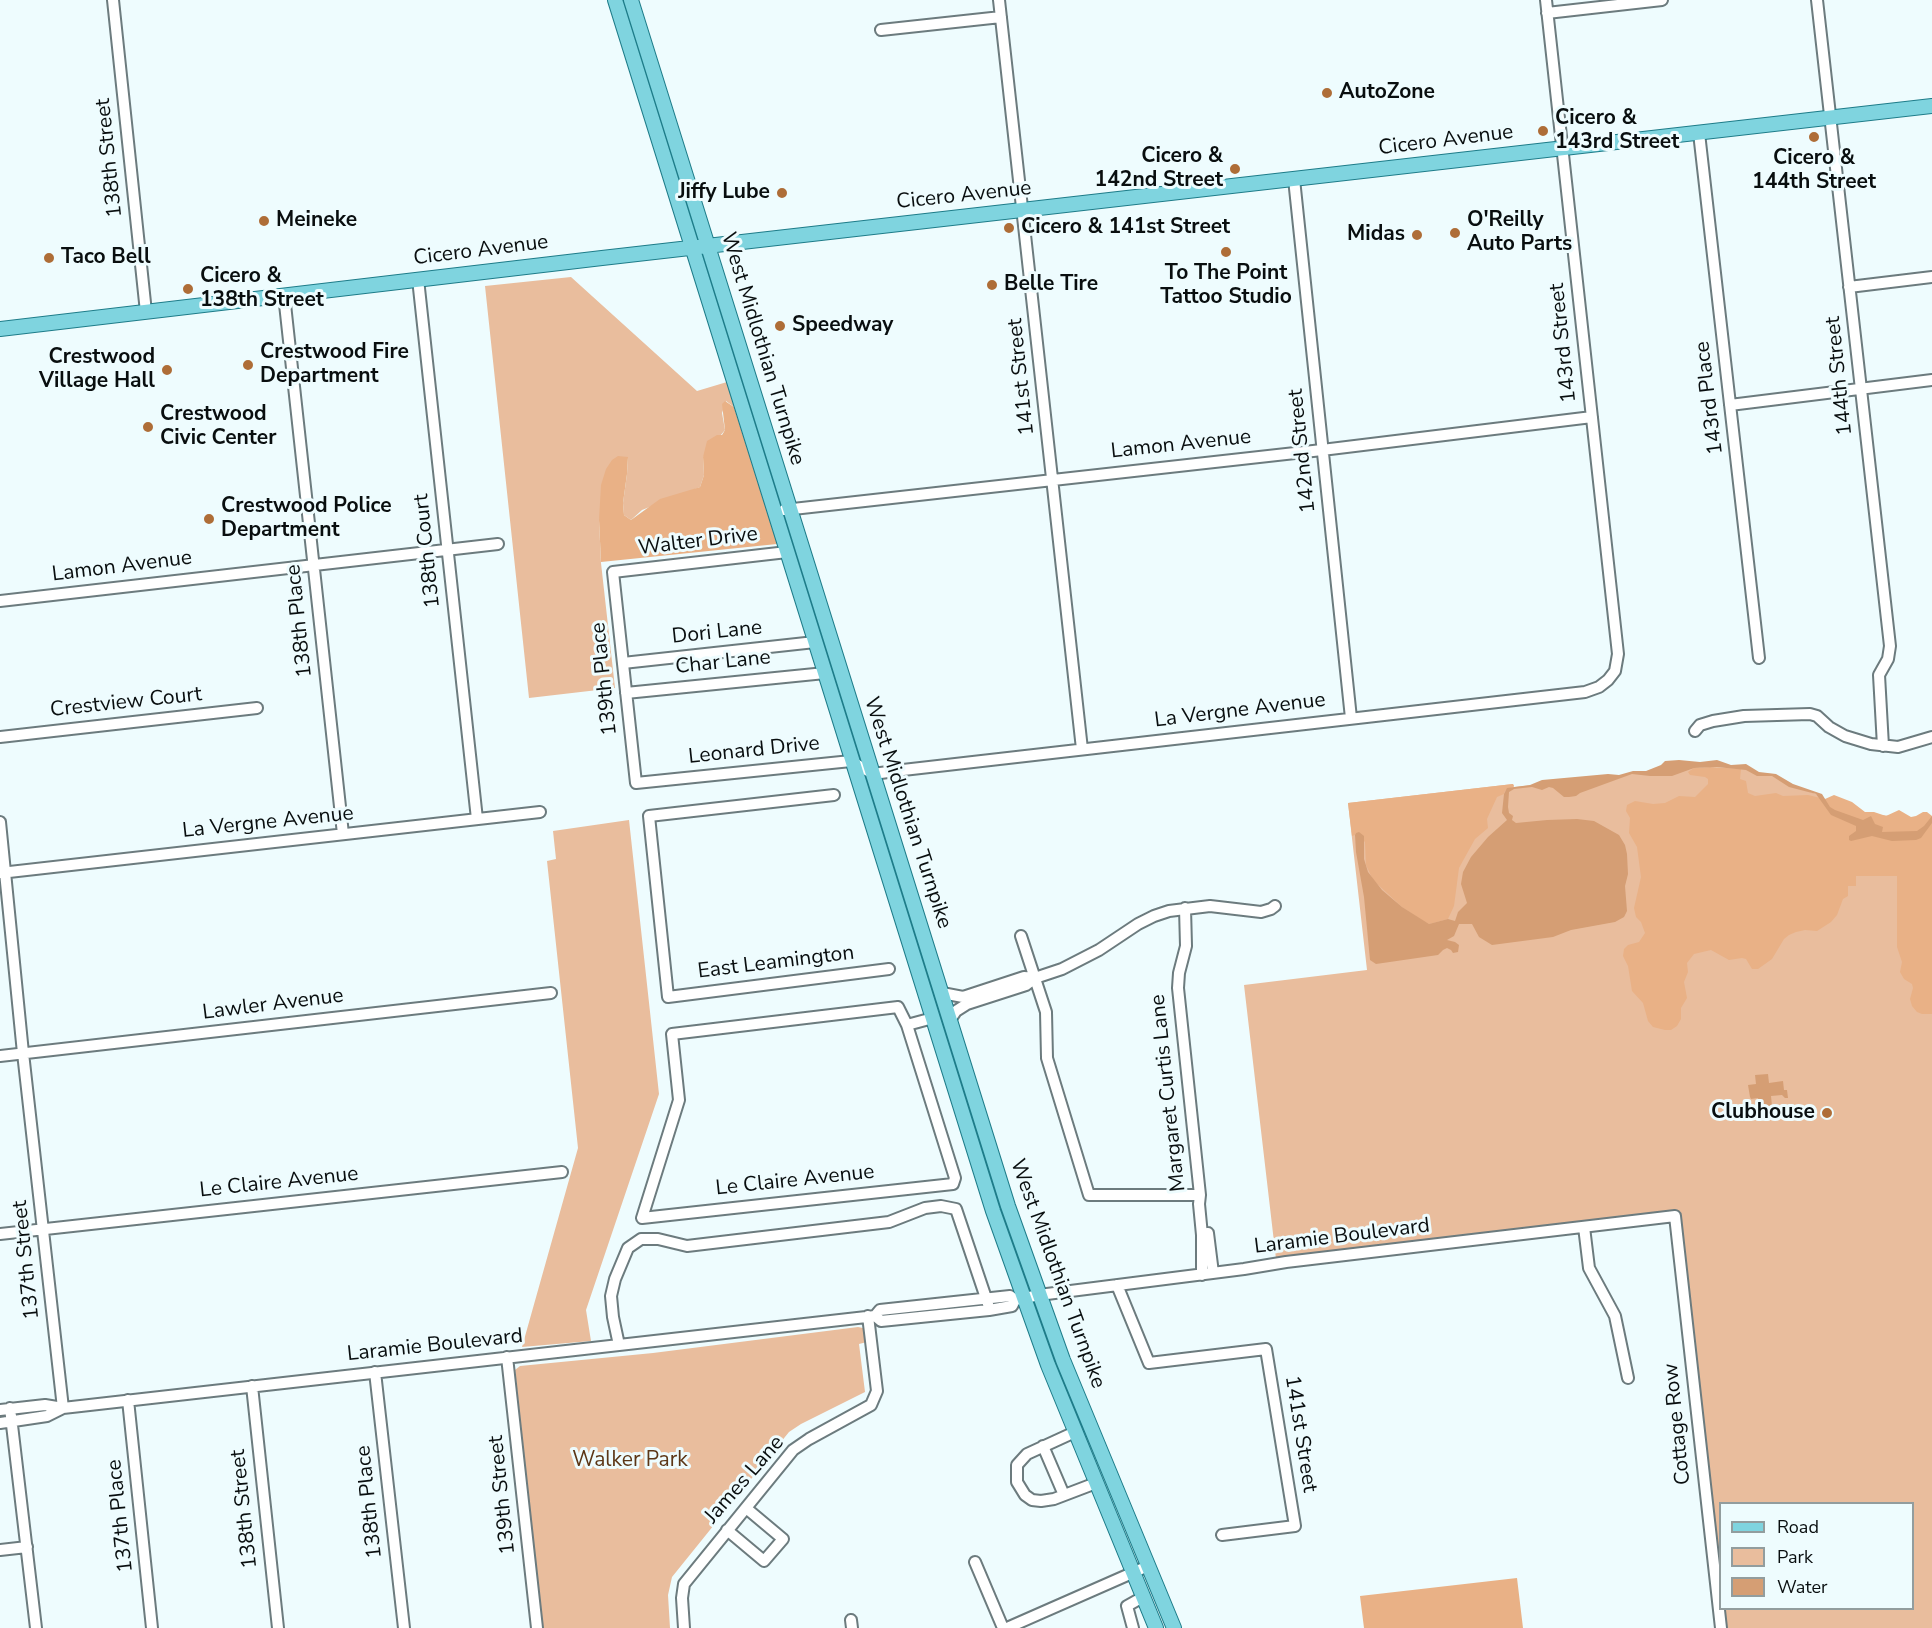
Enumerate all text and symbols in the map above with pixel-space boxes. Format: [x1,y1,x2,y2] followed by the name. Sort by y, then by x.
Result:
[1339,80,1435,106] place label: AutoZone
[1320,86,1334,100] marker: AutoZone
[91,97,129,219] street label: 138th Street
[1555,106,1679,156] place label: Cicero & 143rd Street
[1377,120,1515,162] street label: Cicero Avenue
[1536,124,1550,138] marker: Cicero & 143rd Street
[1807,130,1821,144] marker: Cicero & 144th Street
[1095,144,1223,194] place label: Cicero & 142nd Street
[1752,146,1876,196] place label: Cicero & 144th Street
[1228,162,1242,176] marker: Cicero & 142nd Street
[895,176,1033,216] street label: Cicero Avenue
[678,180,770,206] place label: Jiffy Lube
[775,186,789,200] marker: Jiffy Lube
[276,208,357,234] place label: Meineke
[1467,208,1572,258] place label: O'Reilly Auto Parts
[257,214,271,228] marker: Meineke
[1021,215,1230,241] place label: Cicero & 141st Street
[1002,221,1016,235] marker: Cicero & 141st Street
[1347,222,1405,248] place label: Midas
[1448,226,1462,240] marker: O'Reilly Auto Parts
[1410,228,1424,242] marker: Midas
[412,230,550,272] street label: Cicero Avenue
[715,230,809,468] street label: West Midlothian Turnpike
[61,245,151,271] place label: Taco Bell
[1219,245,1233,259] marker: To The Point Tattoo Studio
[42,251,56,265] marker: Taco Bell
[1160,261,1292,311] place label: To The Point Tattoo Studio
[200,264,324,314] place label: Cicero & 138th Street
[1004,272,1098,298] place label: Belle Tire
[985,278,999,292] marker: Belle Tire
[181,282,195,296] marker: Cicero & 138th Street
[1545,282,1583,404] street label: 143rd Street
[792,313,893,339] place label: Speedway
[1821,315,1859,437] street label: 144th Street
[1003,317,1041,437] street label: 141st Street
[773,319,787,333] marker: Speedway
[260,340,409,390] place label: Crestwood Fire Department
[1691,340,1729,456] street label: 143rd Place
[39,345,155,395] place label: Crestwood Village Hall
[241,358,255,372] marker: Crestwood Fire Department
[160,363,174,377] marker: Crestwood Village Hall
[1284,388,1322,514] street label: 142nd Street
[160,402,276,452] place label: Crestwood Civic Center
[141,420,155,434] marker: Crestwood Civic Center
[1110,425,1252,465] street label: Lamon Avenue
[409,493,447,609] street label: 138th Court
[221,494,392,544] place label: Crestwood Police Department
[202,512,216,526] marker: Crestwood Police Department
[637,522,759,562] street label: Walter Drive
[51,546,193,588] street label: Lamon Avenue
[282,563,318,679] street label: 138th Place
[671,616,763,650] street label: Dori Lane
[587,621,623,737] street label: 139th Place
[674,645,772,681] street label: Char Lane
[49,683,203,723] street label: Crestview Court
[1153,688,1327,734] street label: La Vergne Avenue
[858,694,956,932] street label: West Midlothian Turnpike
[687,732,821,770] street label: Leonard Drive
[181,801,355,845] street label: La Vergne Avenue
[696,941,856,985] street label: East Leamington
[201,984,345,1026] street label: Lawler Avenue
[1146,993,1192,1193] street label: Margaret Curtis Lane
[1711,1100,1815,1126] place label: Clubhouse
[1820,1106,1834,1120] marker: Clubhouse
[1004,1156,1110,1392] street label: West Midlothian Turnpike
[714,1160,876,1202] street label: Le Claire Avenue
[198,1162,360,1204] street label: Le Claire Avenue
[8,1199,46,1321] street label: 137th Street
[1253,1214,1431,1260] street label: Laramie Boulevard
[346,1324,524,1368] street label: Laramie Boulevard
[1659,1362,1697,1486] street label: Cottage Row
[1278,1374,1322,1494] street label: 141st Street
[700,1431,790,1529] street label: James Lane
[484,1434,522,1556] street label: 139th Street
[352,1444,388,1560] street label: 138th Place
[226,1448,264,1570] street label: 138th Street
[572,1448,688,1474] park label: Walker Park
[103,1458,139,1574] street label: 137th Place
[1719,1502,1914,1610] legend
[1777,1515,1819,1539] text: Road
[1777,1545,1813,1569] text: Park
[1777,1575,1828,1599] text: Water

